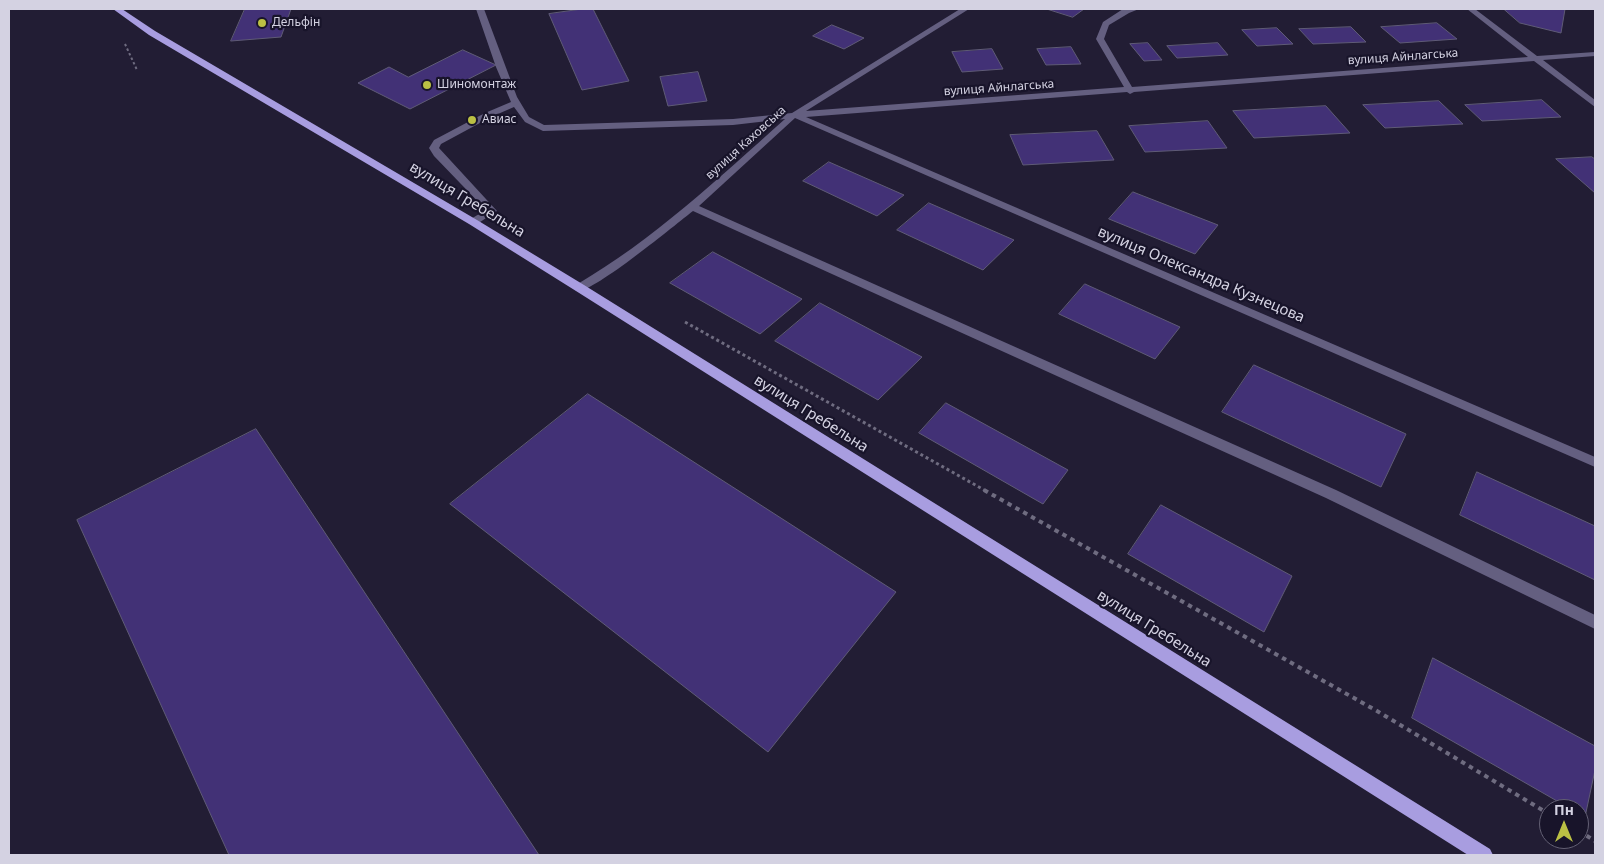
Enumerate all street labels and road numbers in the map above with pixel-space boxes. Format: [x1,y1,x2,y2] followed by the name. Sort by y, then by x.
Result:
[1347,46,1459,68] street label: вулиця Айнлагська
[943,77,1055,99] street label: вулиця Айнлагська
[703,103,789,183] street label: вулиця Каховська
[406,158,528,242] street label: вулиця Гребельна
[1095,223,1307,327] street label: вулиця Олександра Кузнецова
[751,372,871,456] street label: вулиця Гребельна
[1094,587,1214,671] street label: вулиця Гребельна

